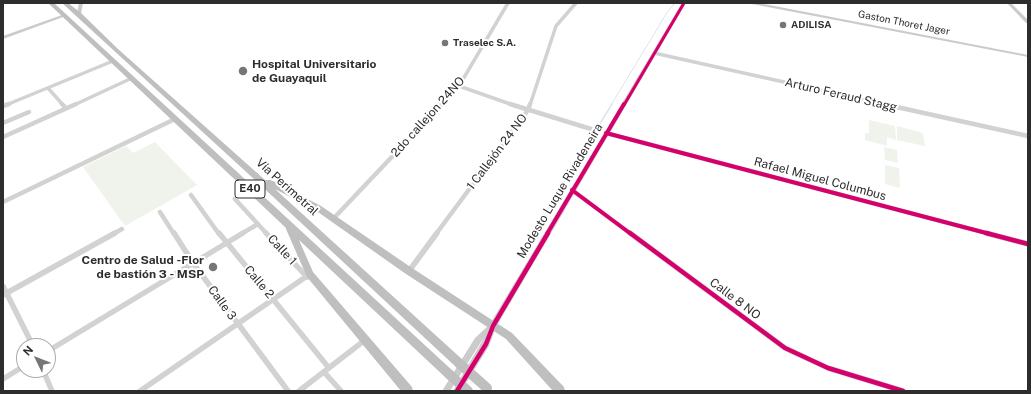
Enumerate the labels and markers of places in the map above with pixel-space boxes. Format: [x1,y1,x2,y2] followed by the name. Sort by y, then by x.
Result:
[791,19,831,31] place label: ADILISA
[778,20,788,30] marker: ADILISA
[453,37,516,49] place label: Traselec S.A.
[440,38,450,48] marker: Traselec S.A.
[252,57,376,85] place label: Hospital Universitario de Guayaquil
[237,65,249,77] marker: Hospital Universitario de Guayaquil
[82,253,204,281] place label: Centro de Salud -Flor de bastión 3 - MSP
[207,261,219,273] marker: Centro de Salud -Flor de bastión 3 - MSP

